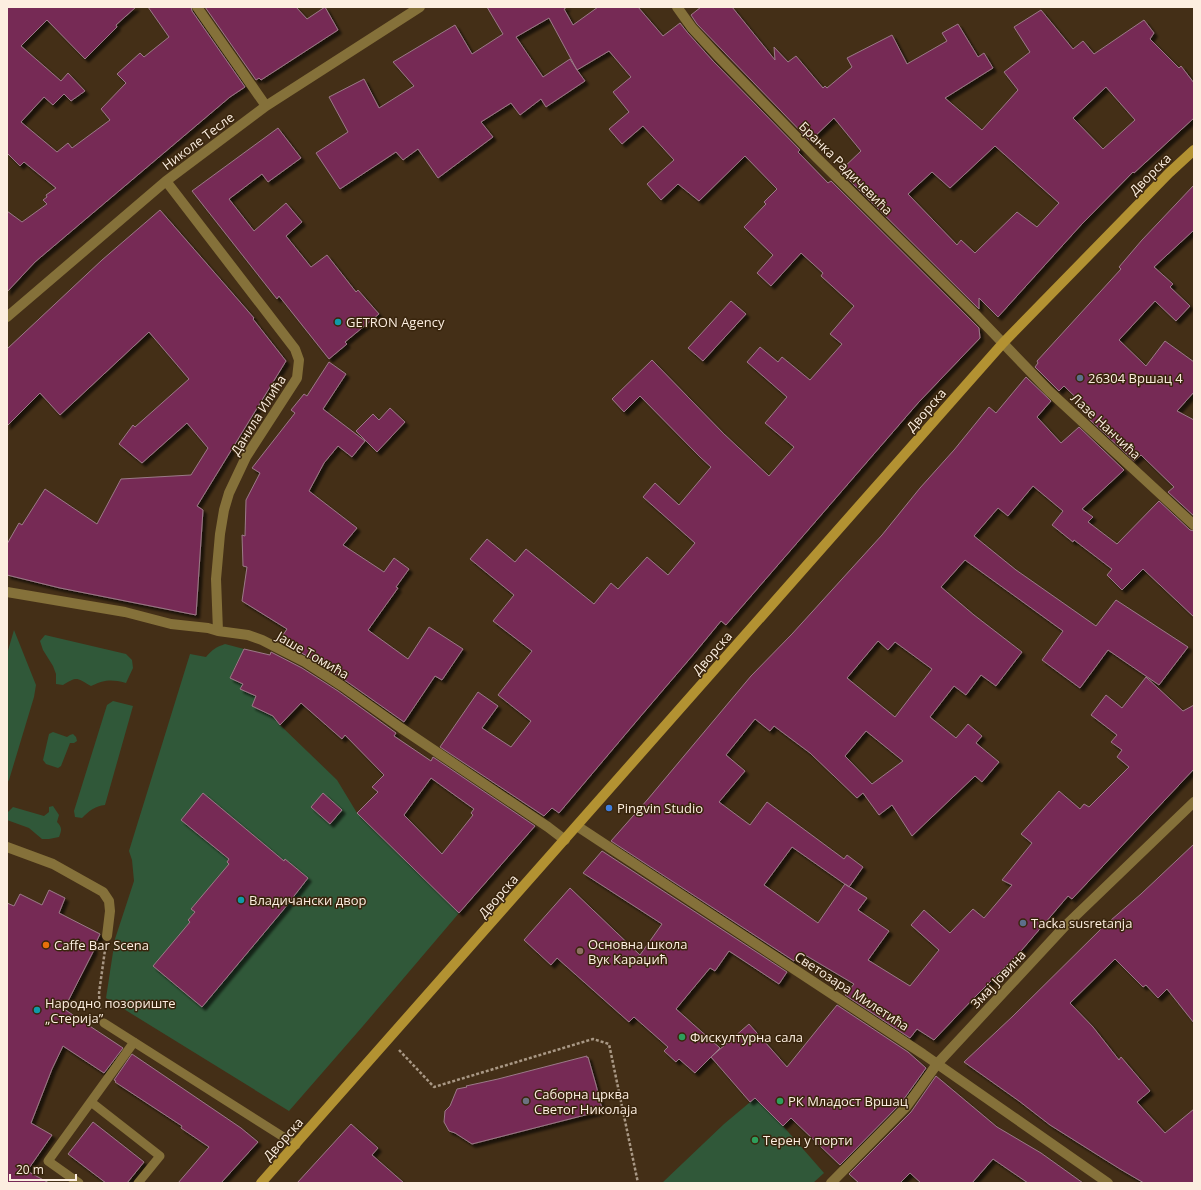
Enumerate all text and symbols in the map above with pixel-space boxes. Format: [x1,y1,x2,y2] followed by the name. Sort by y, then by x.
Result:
[158,108,238,174] street label: Николе Тесле
[795,117,897,219] street label: Бранка Радичевића
[1125,149,1175,199] street label: Дворска
[346,313,445,331] place label: GETRON Agency
[333,317,343,327] marker: GETRON Agency
[1088,369,1183,387] place label: 26304 Вршац 4
[226,371,290,459] street label: Данила Илића
[1075,373,1085,383] marker: 26304 Вршац 4
[902,384,950,436] street label: Дворска
[1067,389,1145,463] street label: Лазе Нанчића
[272,626,353,683] street label: Јаше Томића
[688,627,736,679] street label: Дворска
[617,799,703,817] place label: Pingvin Studio
[604,803,614,813] marker: Pingvin Studio
[474,870,522,922] street label: Дворска
[249,891,366,909] place label: Владичански двор
[236,895,246,905] marker: Владичански двор
[1031,914,1132,932] place label: Tacka susretanja
[1018,918,1028,928] marker: Tacka susretanja
[588,935,687,968] place label: Основна школа Вук Караџић
[54,936,149,954] place label: Caffe Bar Scena
[41,940,51,950] marker: Caffe Bar Scena
[575,946,585,956] marker: Основна школа Вук Караџић
[966,946,1030,1012] street label: Змај Јовина
[791,947,913,1035] street label: Светозара Милетића
[45,994,176,1027] place label: Народно позориште „Стерија”
[32,1005,42,1015] marker: Народно позориште „Стерија”
[690,1028,803,1046] place label: Фискултурна сала
[677,1032,687,1042] marker: Фискултурна сала
[534,1085,637,1118] place label: Саборна црква Светог Николаја
[788,1092,908,1110] place label: РК Младост Вршац
[521,1096,531,1106] marker: Саборна црква Светог Николаја
[775,1096,785,1106] marker: РК Младост Вршац
[259,1114,307,1164] street label: Дворска
[763,1131,852,1149] place label: Терен у порти
[750,1135,760,1145] marker: Терен у порти
[10,1156,76,1182] scale bar
[16,1161,44,1178] text: 20 m

